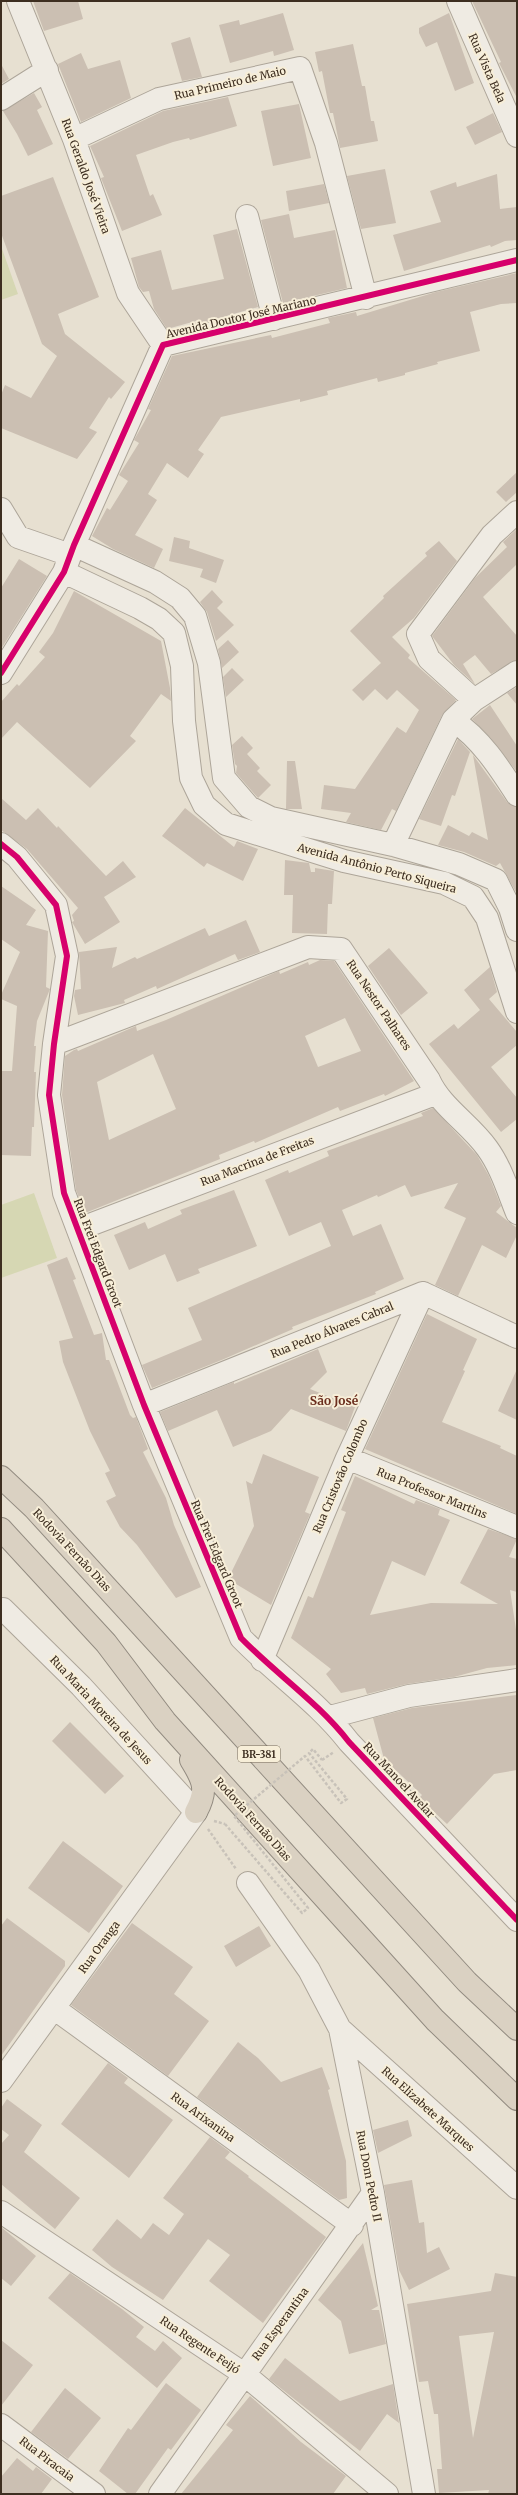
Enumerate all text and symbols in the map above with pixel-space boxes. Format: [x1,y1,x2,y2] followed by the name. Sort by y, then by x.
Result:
[465,31,509,105] street label: Rua Vista Bela
[173,63,288,103] street label: Rua Primeiro de Maio
[59,116,113,236] street label: Rua Geraldo José Vieira
[164,293,318,341] street label: Avenida Doutor José Mariano
[295,840,458,896] street label: Avenida Antônio Perto Siqueira
[344,957,414,1053] street label: Rua Nestor Palhares
[198,1133,316,1189] street label: Rua Macrina de Freitas
[71,1196,126,1310] street label: Rua Frei Edgard Groot
[268,1299,396,1361] street label: Rua Pedro Álvares Cabral
[310,1393,359,1408] district label: São José
[310,1416,371,1535] street label: Rua Cristovão Colombo
[375,1464,489,1522] street label: Rua Professor Martins
[188,1498,246,1611] street label: Rua Frei Edgard Groot
[30,1506,114,1594] street label: Rodovia Fernão Dias
[47,1653,155,1767] street label: Rua Maria Moreira de Jesus
[360,1739,438,1821] street label: Rua Manoel Avelar
[238,1746,280,1762] road number: BR-381
[212,1774,294,1864] street label: Rodovia Fernão Dias
[75,1918,123,1976] street label: Rua Oranga
[379,2064,477,2154] street label: Rua Elizabete Marques
[168,2089,238,2145] street label: Rua Arixanina
[353,2129,385,2223] street label: Rua Dom Pedro II
[249,2285,311,2363] street label: Rua Esperantina
[157,2313,243,2377] street label: Rua Regente Feijó
[17,2434,77,2484] street label: Rua Piracaia

